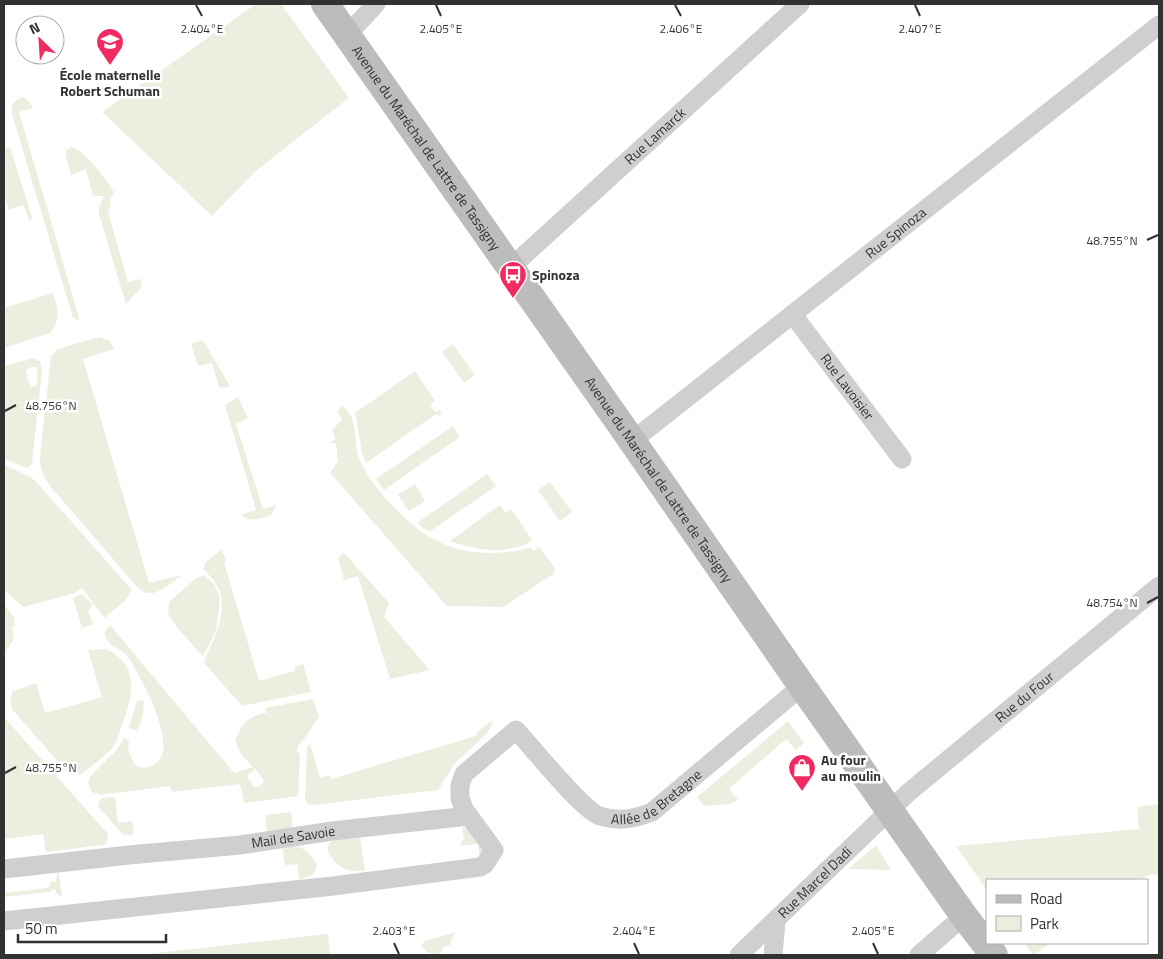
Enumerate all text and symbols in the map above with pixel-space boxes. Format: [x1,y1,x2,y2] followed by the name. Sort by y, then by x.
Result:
[15,15,65,65] north arrow
[25,16,43,39] text: N
[181,19,224,38] text: 2.404°E
[420,19,463,38] text: 2.405°E
[660,19,703,38] text: 2.406°E
[899,19,942,38] text: 2.407°E
[95,27,125,66] school or university icon: École maternelle Robert Schuman
[347,41,506,255] street label: Avenue du Maréchal de Lattre de Tassigny
[59,64,161,101] place label: École maternelle Robert Schuman
[619,102,690,169] street label: Rue Lamarck
[860,202,930,263] street label: Rue Spinoza
[1086,231,1138,250] text: 48.755°N
[498,260,528,299] bus stop icon: Spinoza
[532,264,580,285] place label: Spinoza
[816,349,880,424] street label: Rue Lavoisier
[580,372,738,587] street label: Avenue du Maréchal de Lattre de Tassigny
[25,396,77,415] text: 48.756°N
[1086,593,1138,612] text: 48.754°N
[990,666,1058,727] street label: Rue du Four
[821,749,881,786] place label: Au four au moulin
[787,753,817,792] shop icon: Au four au moulin
[25,758,77,777] text: 48.755°N
[610,764,706,829] street label: Allée de Bretagne
[250,820,336,853] street label: Mail de Savoie
[773,841,856,923] street label: Rue Marcel Dadi
[986,879,1148,944] legend
[1030,887,1062,910] text: Road
[18,912,165,944] scale bar
[1030,912,1059,935] text: Park
[25,917,58,940] text: 50 m
[373,921,416,940] text: 2.403°E
[613,921,656,940] text: 2.404°E
[852,921,895,940] text: 2.405°E

